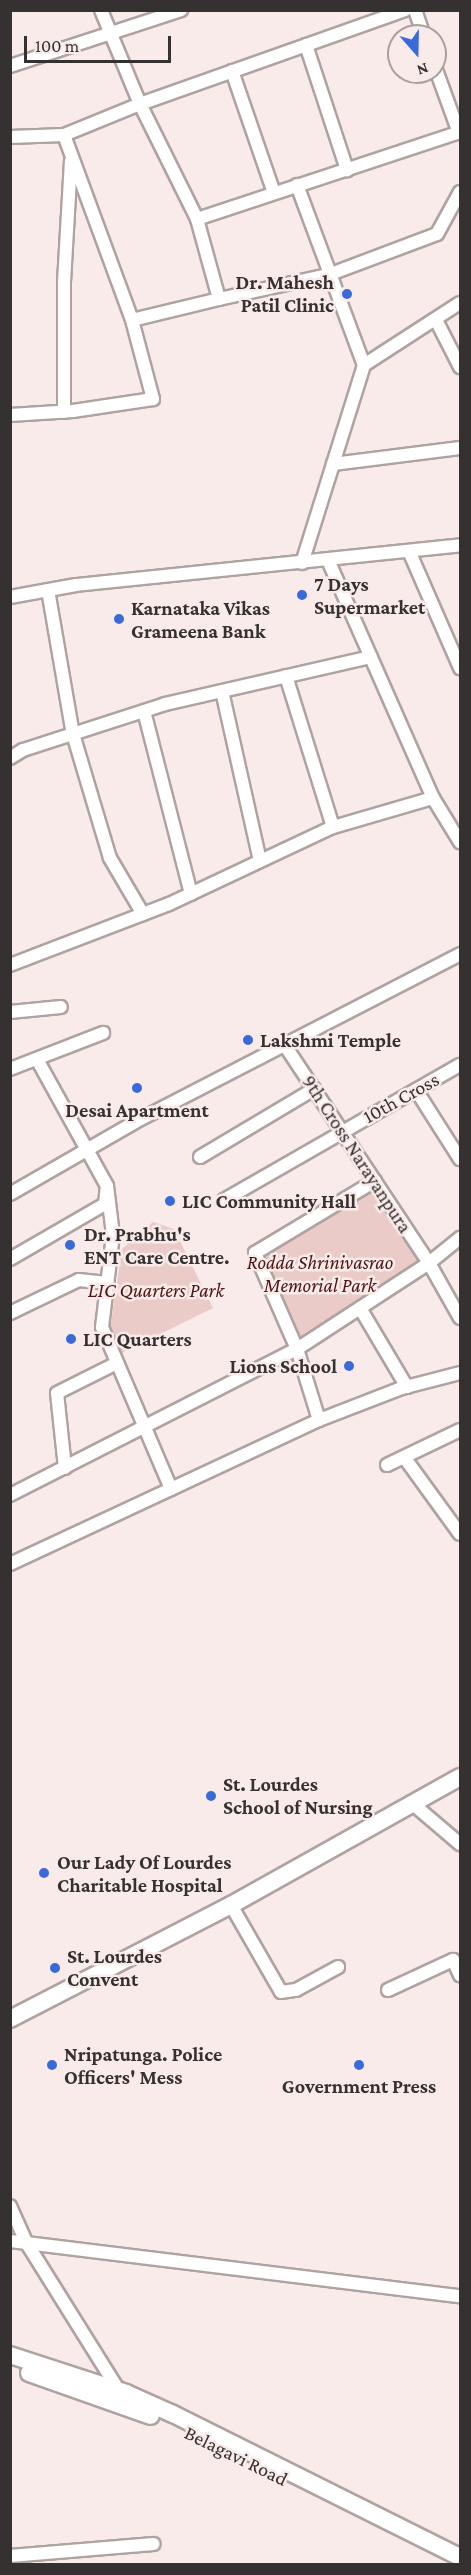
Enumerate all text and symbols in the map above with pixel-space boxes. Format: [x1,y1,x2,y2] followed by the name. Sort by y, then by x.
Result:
[27,24,174,62] scale bar
[387,24,447,84] north arrow
[35,36,79,56] text: 100 m
[415,60,431,79] text: N
[236,270,334,317] place label: Dr. Mahesh Patil Clinic
[338,285,356,303] marker: Dr. Mahesh Patil Clinic
[314,572,425,619] place label: 7 Days Supermarket
[295,588,309,602] marker: 7 Days Supermarket
[131,596,270,643] place label: Karnataka Vikas Grameena Bank
[112,612,126,626] marker: Karnataka Vikas Grameena Bank
[260,1028,401,1052] place label: Lakshmi Temple
[241,1033,255,1047] marker: Lakshmi Temple
[359,1067,443,1129] street label: 10th Cross
[297,1071,417,1237] street label: 9th Cross Narayanpura
[130,1081,144,1095] marker: Desai Apartment
[65,1098,209,1122] place label: Desai Apartment
[182,1189,356,1213] place label: LIC Community Hall
[163,1194,177,1208] marker: LIC Community Hall
[84,1222,230,1269] place label: Dr. Prabhu's ENT Care Centre.
[61,1236,79,1254] marker: Dr. Prabhu's ENT Care Centre.
[247,1250,393,1297] park label: Rodda Shrinivasrao Memorial Park
[88,1278,224,1302] park label: LIC Quarters Park
[83,1327,192,1351] place label: LIC Quarters
[64,1332,78,1346] marker: LIC Quarters
[230,1354,337,1378] place label: Lions School
[342,1359,356,1373] marker: Lions School
[223,1772,373,1819] place label: St. Lourdes School of Nursing
[204,1789,218,1803] marker: St. Lourdes School of Nursing
[57,1850,231,1897] place label: Our Lady Of Lourdes Charitable Hospital
[35,1864,53,1882] marker: Our Lady Of Lourdes Charitable Hospital
[67,1944,162,1991] place label: St. Lourdes Convent
[48,1961,62,1975] marker: St. Lourdes Convent
[64,2042,222,2089] place label: Nripatunga. Police Officers' Mess
[45,2058,59,2072] marker: Nripatunga. Police Officers' Mess
[352,2058,366,2072] marker: Government Press
[282,2074,436,2098] place label: Government Press
[181,2421,291,2491] street label: Belagavi Road

